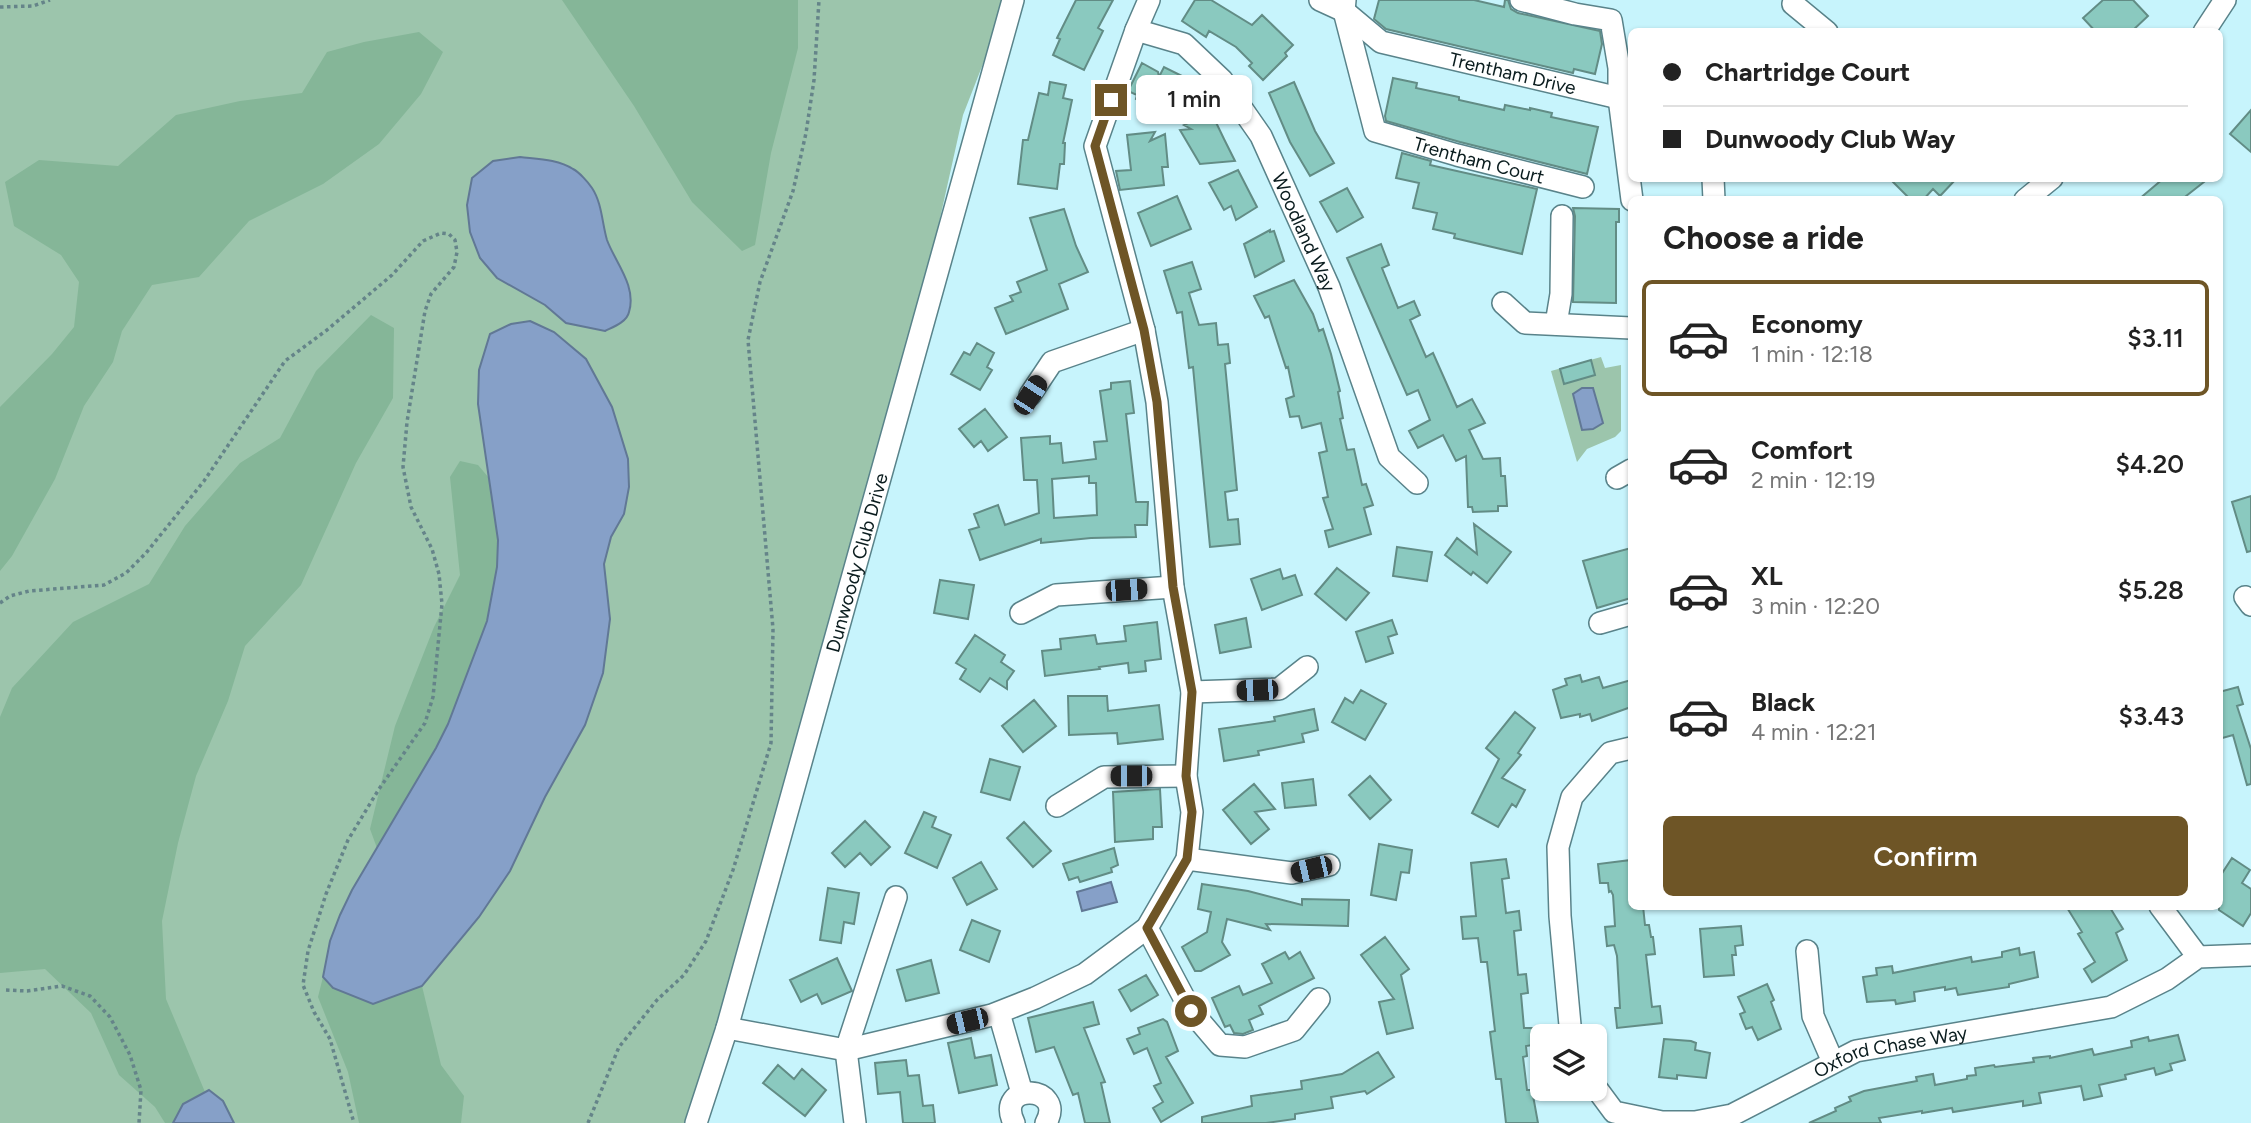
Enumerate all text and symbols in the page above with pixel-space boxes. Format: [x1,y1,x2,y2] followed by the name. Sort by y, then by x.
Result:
[1447,47,1578,99] street label: Trentham Drive
[1705,56,1910,88] text: Chartridge Court
[1136,76,1251,124] callout: 1 min
[1095,84,1127,116] route end
[1167,85,1221,113] text: 1 min
[1705,123,1955,155] text: Dunwoody Club Way
[1411,132,1547,189] street label: Trentham Court
[1267,169,1341,295] street label: Woodland Way
[1663,219,1864,257] text: Choose a ride
[1667,307,1730,370] icon: car
[1751,308,1863,340] text: Economy
[2127,322,2184,354] text: $3.11
[1751,340,1873,368] text: 1 min · 12:18
[1010,372,1051,418] car
[1667,433,1730,496] icon: car
[1751,434,1853,466] text: Comfort
[2116,448,2184,480] text: $4.20
[1751,466,1875,494] text: 2 min · 12:19
[821,471,893,655] street label: Dunwoody Club Drive
[1667,559,1730,622] icon: car
[1751,560,1783,592] text: XL
[2118,574,2184,606] text: $5.28
[1105,578,1148,602] car
[1751,592,1880,620] text: 3 min · 12:20
[1236,679,1279,701] car
[1667,685,1730,748] icon: car
[1751,686,1815,718] text: Black
[2118,700,2184,732] text: $3.43
[1751,718,1876,746] text: 4 min · 12:21
[1111,766,1153,787] car
[1663,816,2188,896] button: Confirm
[1289,854,1334,884] car
[1175,995,1207,1027] route start
[945,1006,990,1036] car
[1810,1021,1969,1083] street label: Oxford Chase Way
[1530,1024,1607,1101] map controls
[1530,1024,1607,1101] button: layers

